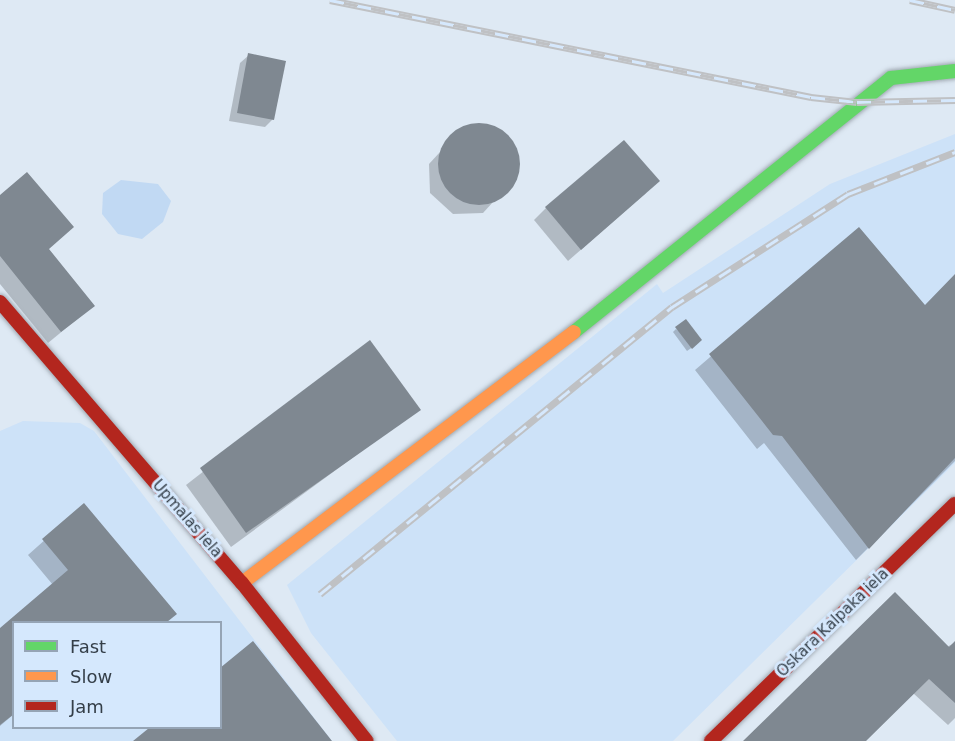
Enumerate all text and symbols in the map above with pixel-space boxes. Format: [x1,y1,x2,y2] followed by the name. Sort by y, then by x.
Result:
[148,476,226,562] street label: Upmalas iela
[773,565,893,681] street label: Oskara Kalpaka iela
[12,621,222,729] legend
[70,636,106,657] text: Fast
[70,666,112,687] text: Slow
[70,696,104,717] text: Jam

